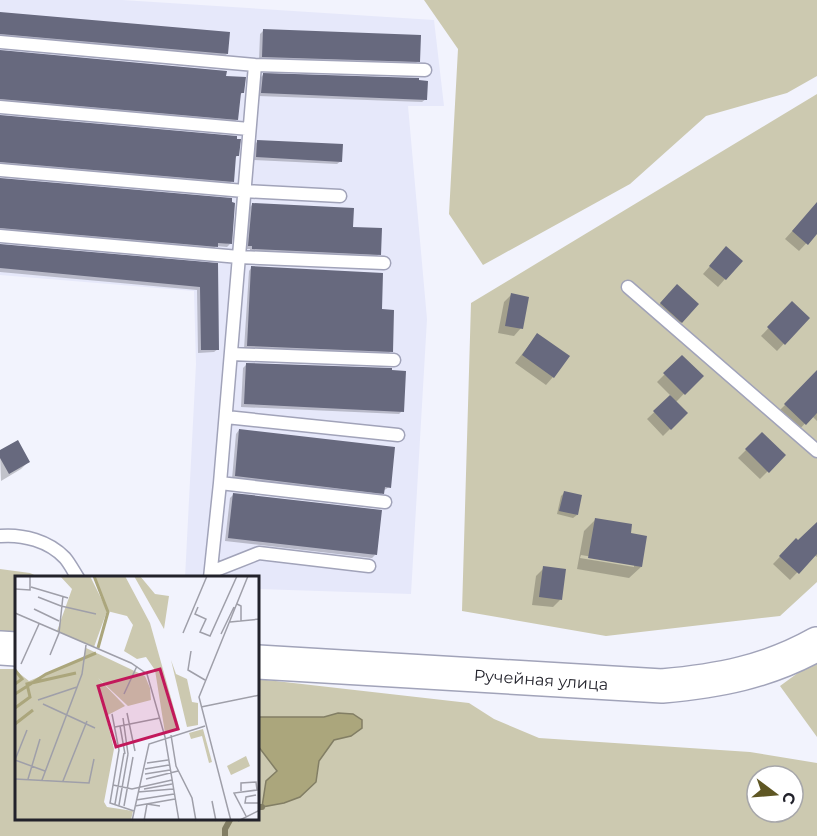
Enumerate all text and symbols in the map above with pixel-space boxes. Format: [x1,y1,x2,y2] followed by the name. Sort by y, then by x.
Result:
[15,576,260,821] inset map
[473,666,609,694] street label: Ручейная улица
[745,764,805,824] north arrow
[778,790,800,807] text: С

